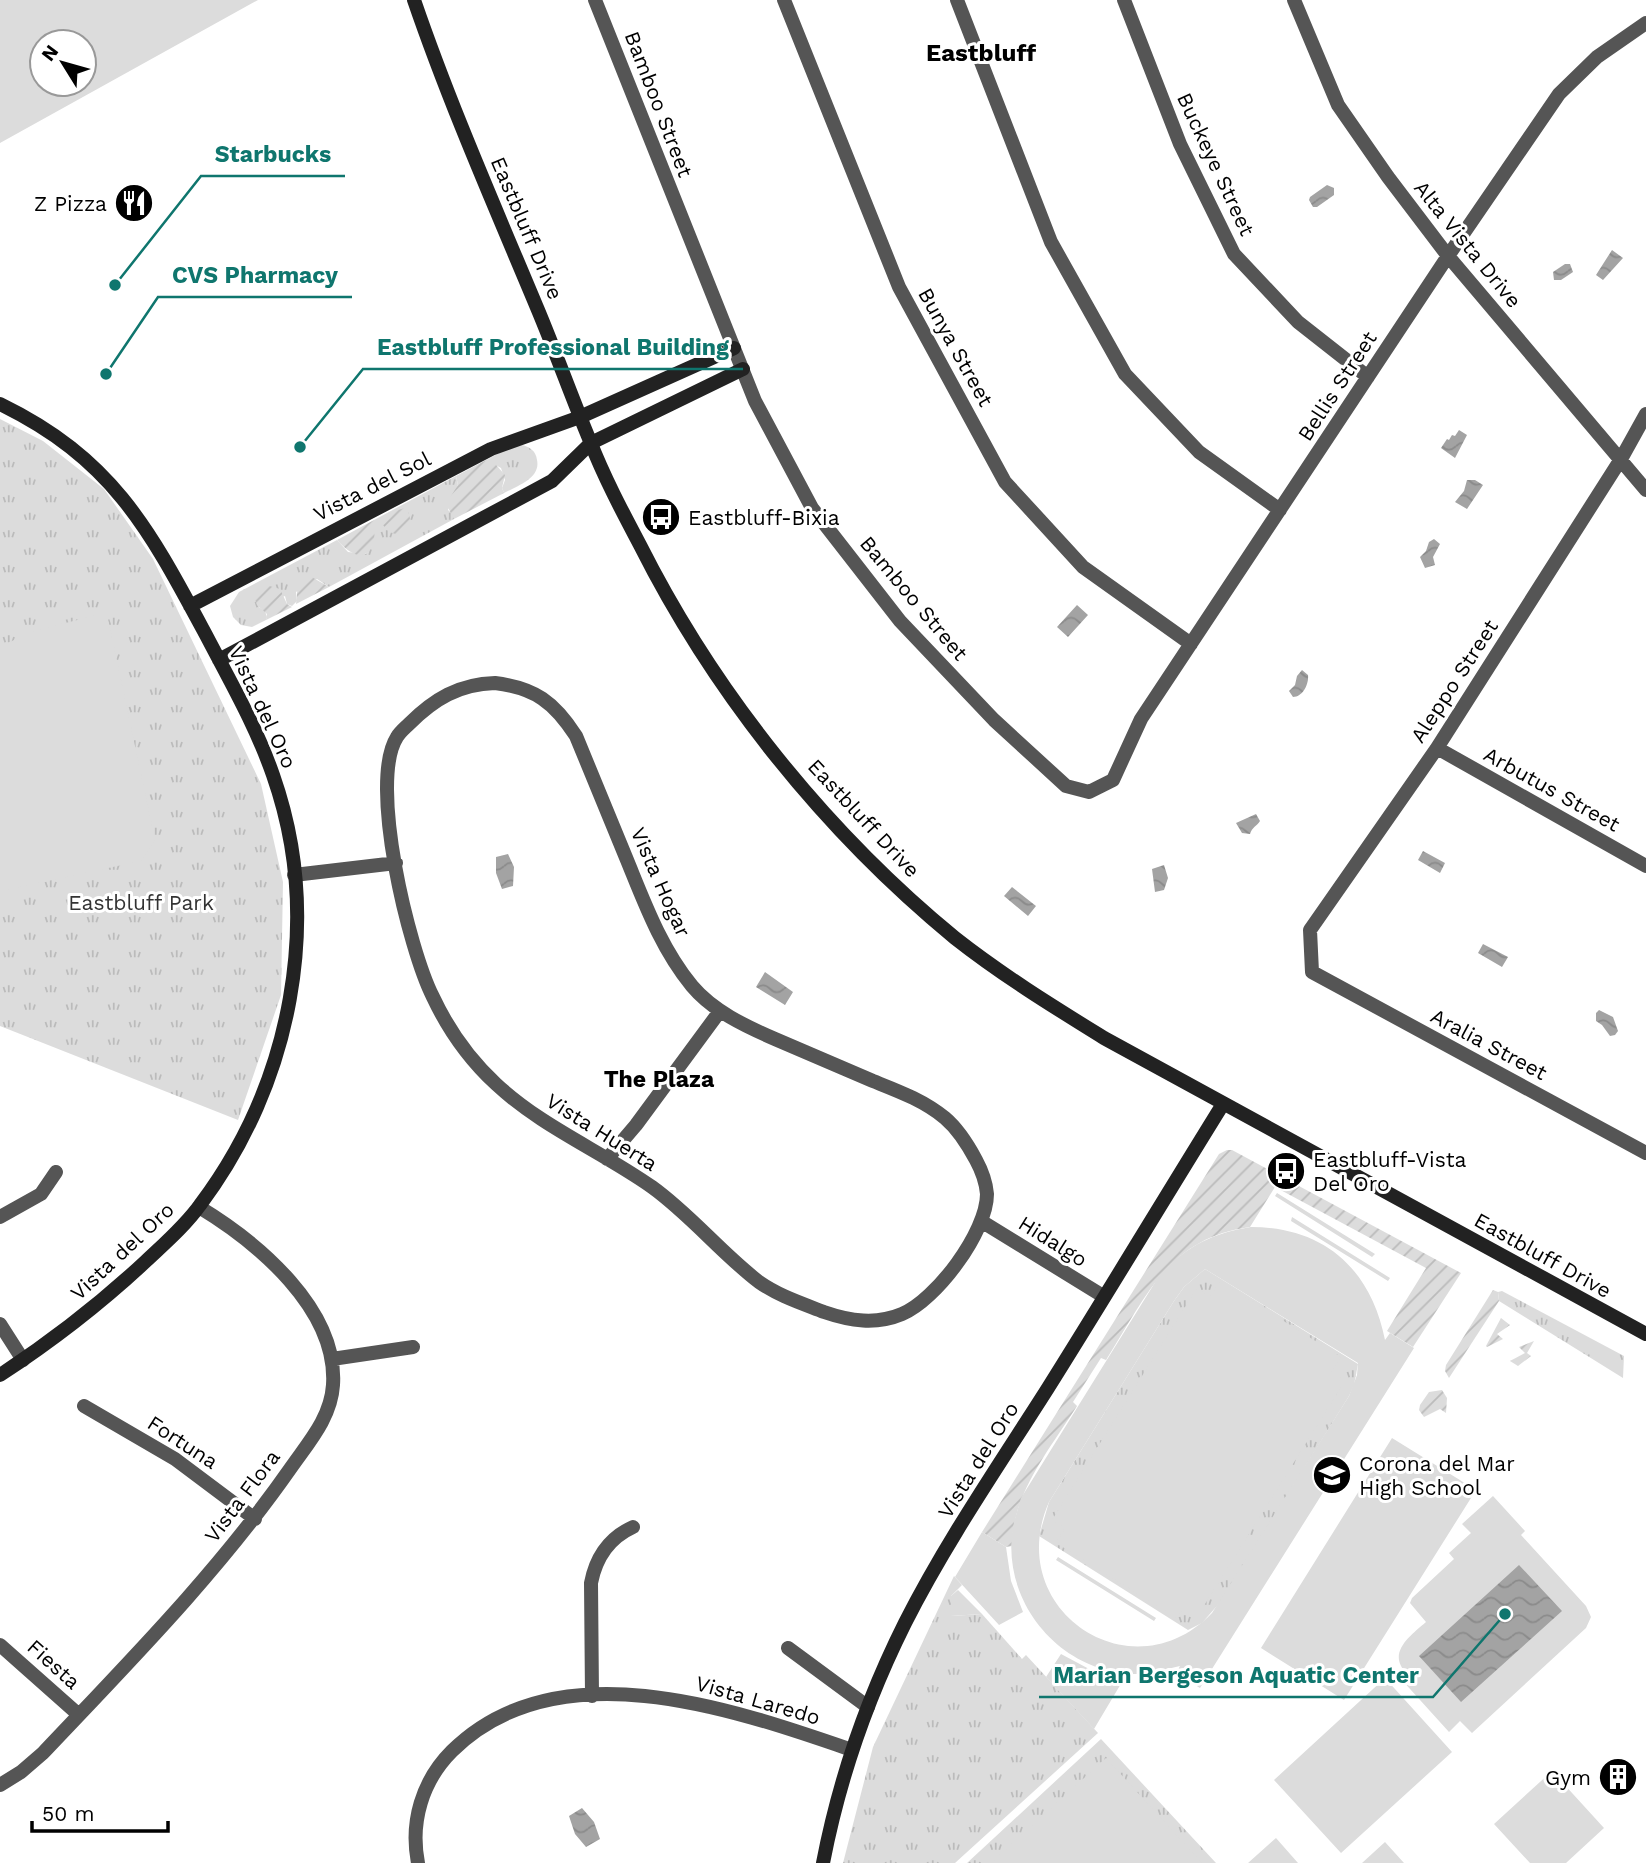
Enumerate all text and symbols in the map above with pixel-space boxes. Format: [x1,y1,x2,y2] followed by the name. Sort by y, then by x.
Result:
[620,27,698,181] street label: Bamboo Street
[28,28,98,98] north arrow
[926,39,1036,67] district label: Eastbluff
[36,41,63,66] text: N
[1172,89,1260,240] street label: Buckeye Street
[201,132,345,176] callout: Starbucks
[215,141,331,168] text: Starbucks
[486,153,568,303] street label: Eastbluff Drive
[1409,175,1527,313] street label: Alta Vista Drive
[113,182,155,224] restaurant icon: Z Pizza
[34,191,107,216] place label: Z Pizza
[158,253,352,297] callout: CVS Pharmacy
[172,262,338,289] text: CVS Pharmacy
[913,283,999,411] street label: Bunya Street
[363,325,743,369] callout: Eastbluff Professional Building
[1292,326,1382,446] street label: Bellis Street
[377,334,729,361] text: Eastbluff Professional Building
[309,445,435,526] street label: Vista del Sol
[640,496,682,538] bus stop icon: Eastbluff-Bixia
[688,505,840,530] place label: Eastbluff-Bixia
[855,531,973,665] street label: Bamboo Street
[1405,615,1503,747] street label: Aleppo Street
[224,642,302,772] street label: Vista del Oro
[1480,741,1625,837] street label: Arbutus Street
[803,754,925,882] street label: Eastbluff Drive
[626,823,696,941] street label: Vista Hogar
[68,890,214,915] park label: Eastbluff Park
[1427,1003,1551,1085] street label: Aralia Street
[604,1066,715,1093] district label: The Plaza
[542,1088,662,1176] street label: Vista Huerta
[1313,1147,1467,1196] place label: Eastbluff-Vista Del Oro
[1265,1150,1307,1192] bus stop icon: Eastbluff-Vista Del Oro
[65,1197,179,1305] street label: Vista del Oro
[1470,1207,1616,1303] street label: Eastbluff Drive
[1014,1210,1092,1272] street label: Hidalgo
[932,1397,1024,1523] street label: Vista del Oro
[143,1410,223,1474] street label: Fortuna
[199,1445,285,1547] street label: Vista Flora
[1359,1451,1515,1500] place label: Corona del Mar High School
[1311,1454,1353,1496] school or university icon: Corona del Mar High School
[22,1634,86,1694] street label: Fiesta
[1039,1653,1433,1697] callout: Marian Bergeson Aquatic Center
[1053,1662,1419,1689] text: Marian Bergeson Aquatic Center
[693,1670,823,1730] street label: Vista Laredo
[1597,1756,1639,1798] building icon: Gym
[1545,1765,1591,1790] place label: Gym
[32,1790,168,1834] scale bar
[42,1801,94,1826] text: 50 m

